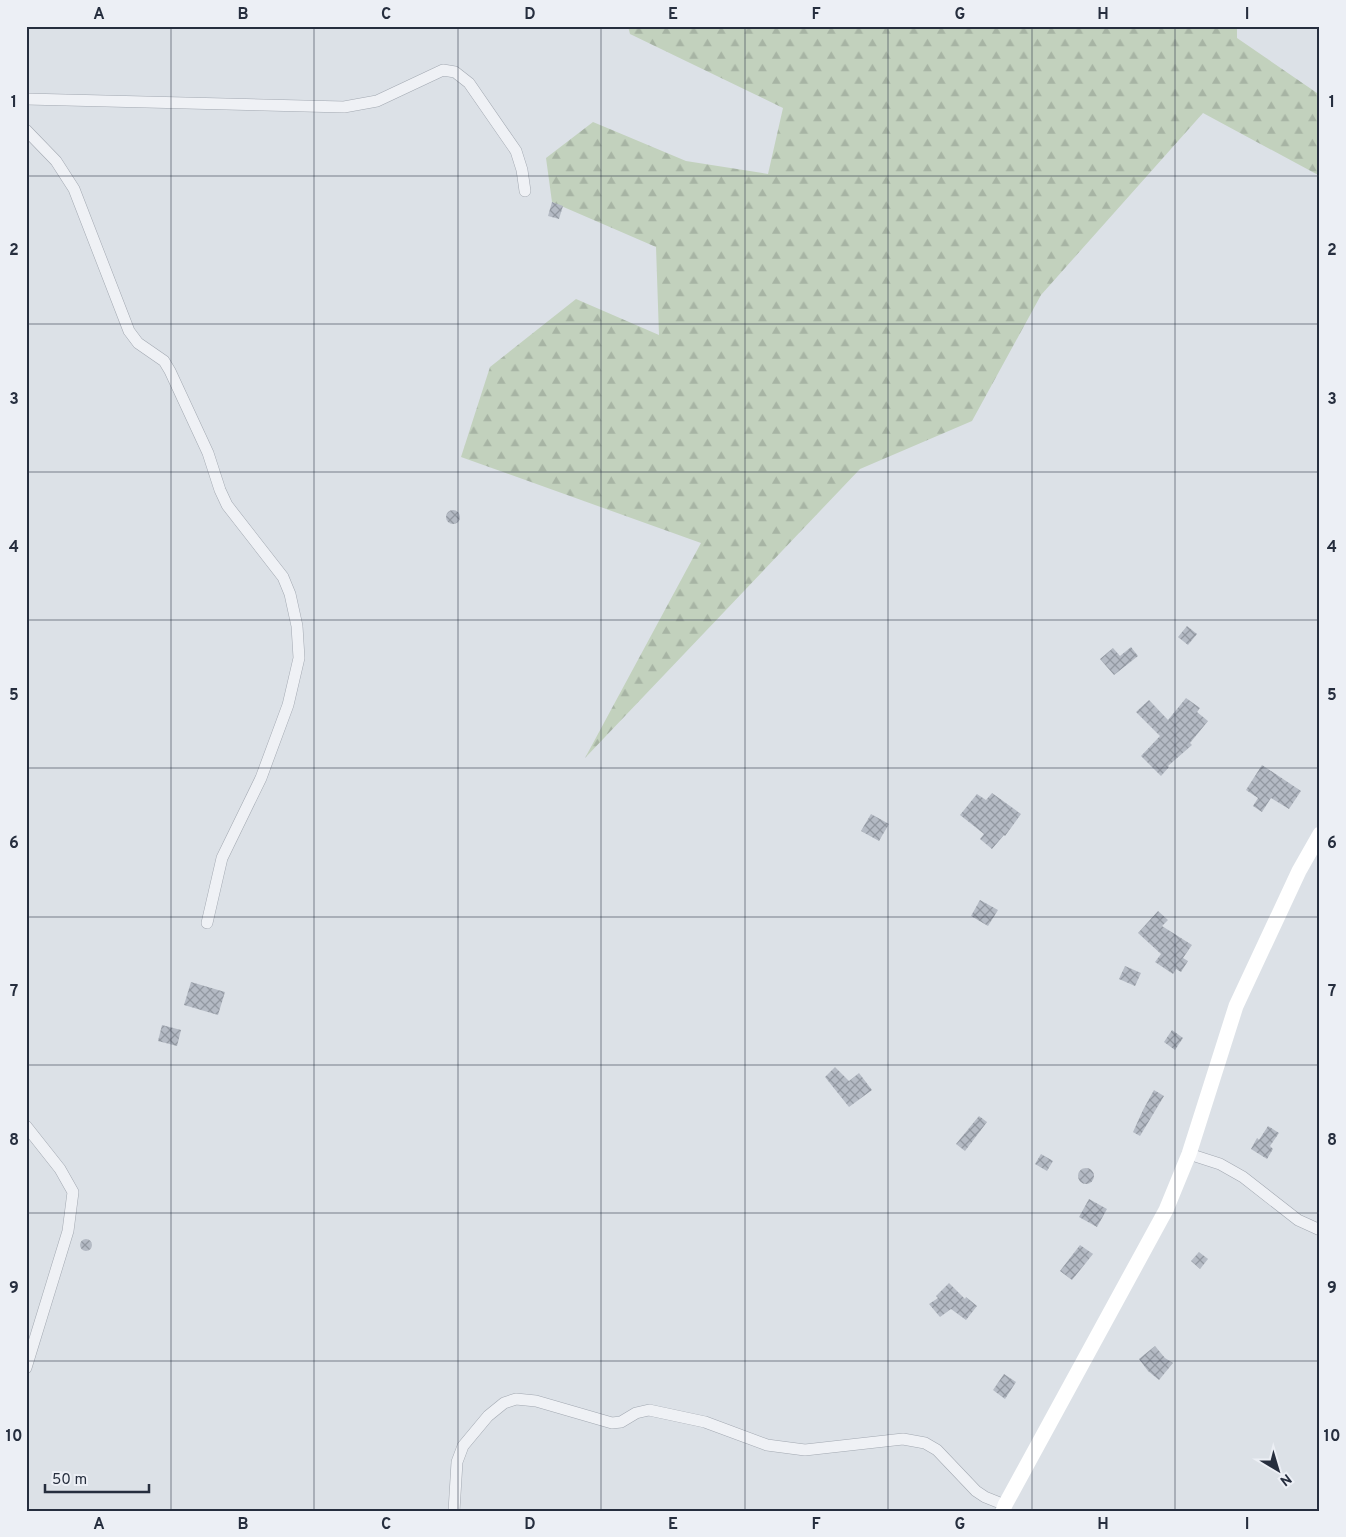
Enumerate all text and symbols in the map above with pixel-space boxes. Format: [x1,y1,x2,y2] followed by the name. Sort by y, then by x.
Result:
[93,5,105,25] text: A
[237,5,249,25] text: B
[381,5,391,25] text: C
[524,5,536,25] text: D
[668,5,678,25] text: E
[811,5,821,25] text: F
[955,5,965,25] text: G
[1097,5,1109,25] text: H
[1245,5,1249,25] text: I
[11,93,17,113] text: 1
[1329,93,1335,113] text: 1
[9,241,19,261] text: 2
[1327,241,1337,261] text: 2
[9,390,19,410] text: 3
[1327,390,1337,410] text: 3
[9,538,19,558] text: 4
[1327,538,1337,558] text: 4
[9,686,19,706] text: 5
[1327,686,1337,706] text: 5
[9,834,19,854] text: 6
[1327,834,1337,854] text: 6
[10,982,18,1002] text: 7
[1328,982,1336,1002] text: 7
[9,1131,19,1151] text: 8
[1327,1131,1337,1151] text: 8
[9,1279,19,1299] text: 9
[1327,1279,1337,1299] text: 9
[6,1427,22,1447] text: 10
[1324,1427,1340,1447] text: 10
[1254,1444,1304,1494] north arrow
[45,1462,149,1494] scale bar
[1276,1469,1294,1489] text: N
[52,1471,87,1490] text: 50 m
[93,1515,105,1535] text: A
[237,1515,249,1535] text: B
[381,1515,391,1535] text: C
[524,1515,536,1535] text: D
[668,1515,678,1535] text: E
[811,1515,821,1535] text: F
[955,1515,965,1535] text: G
[1097,1515,1109,1535] text: H
[1245,1515,1249,1535] text: I

